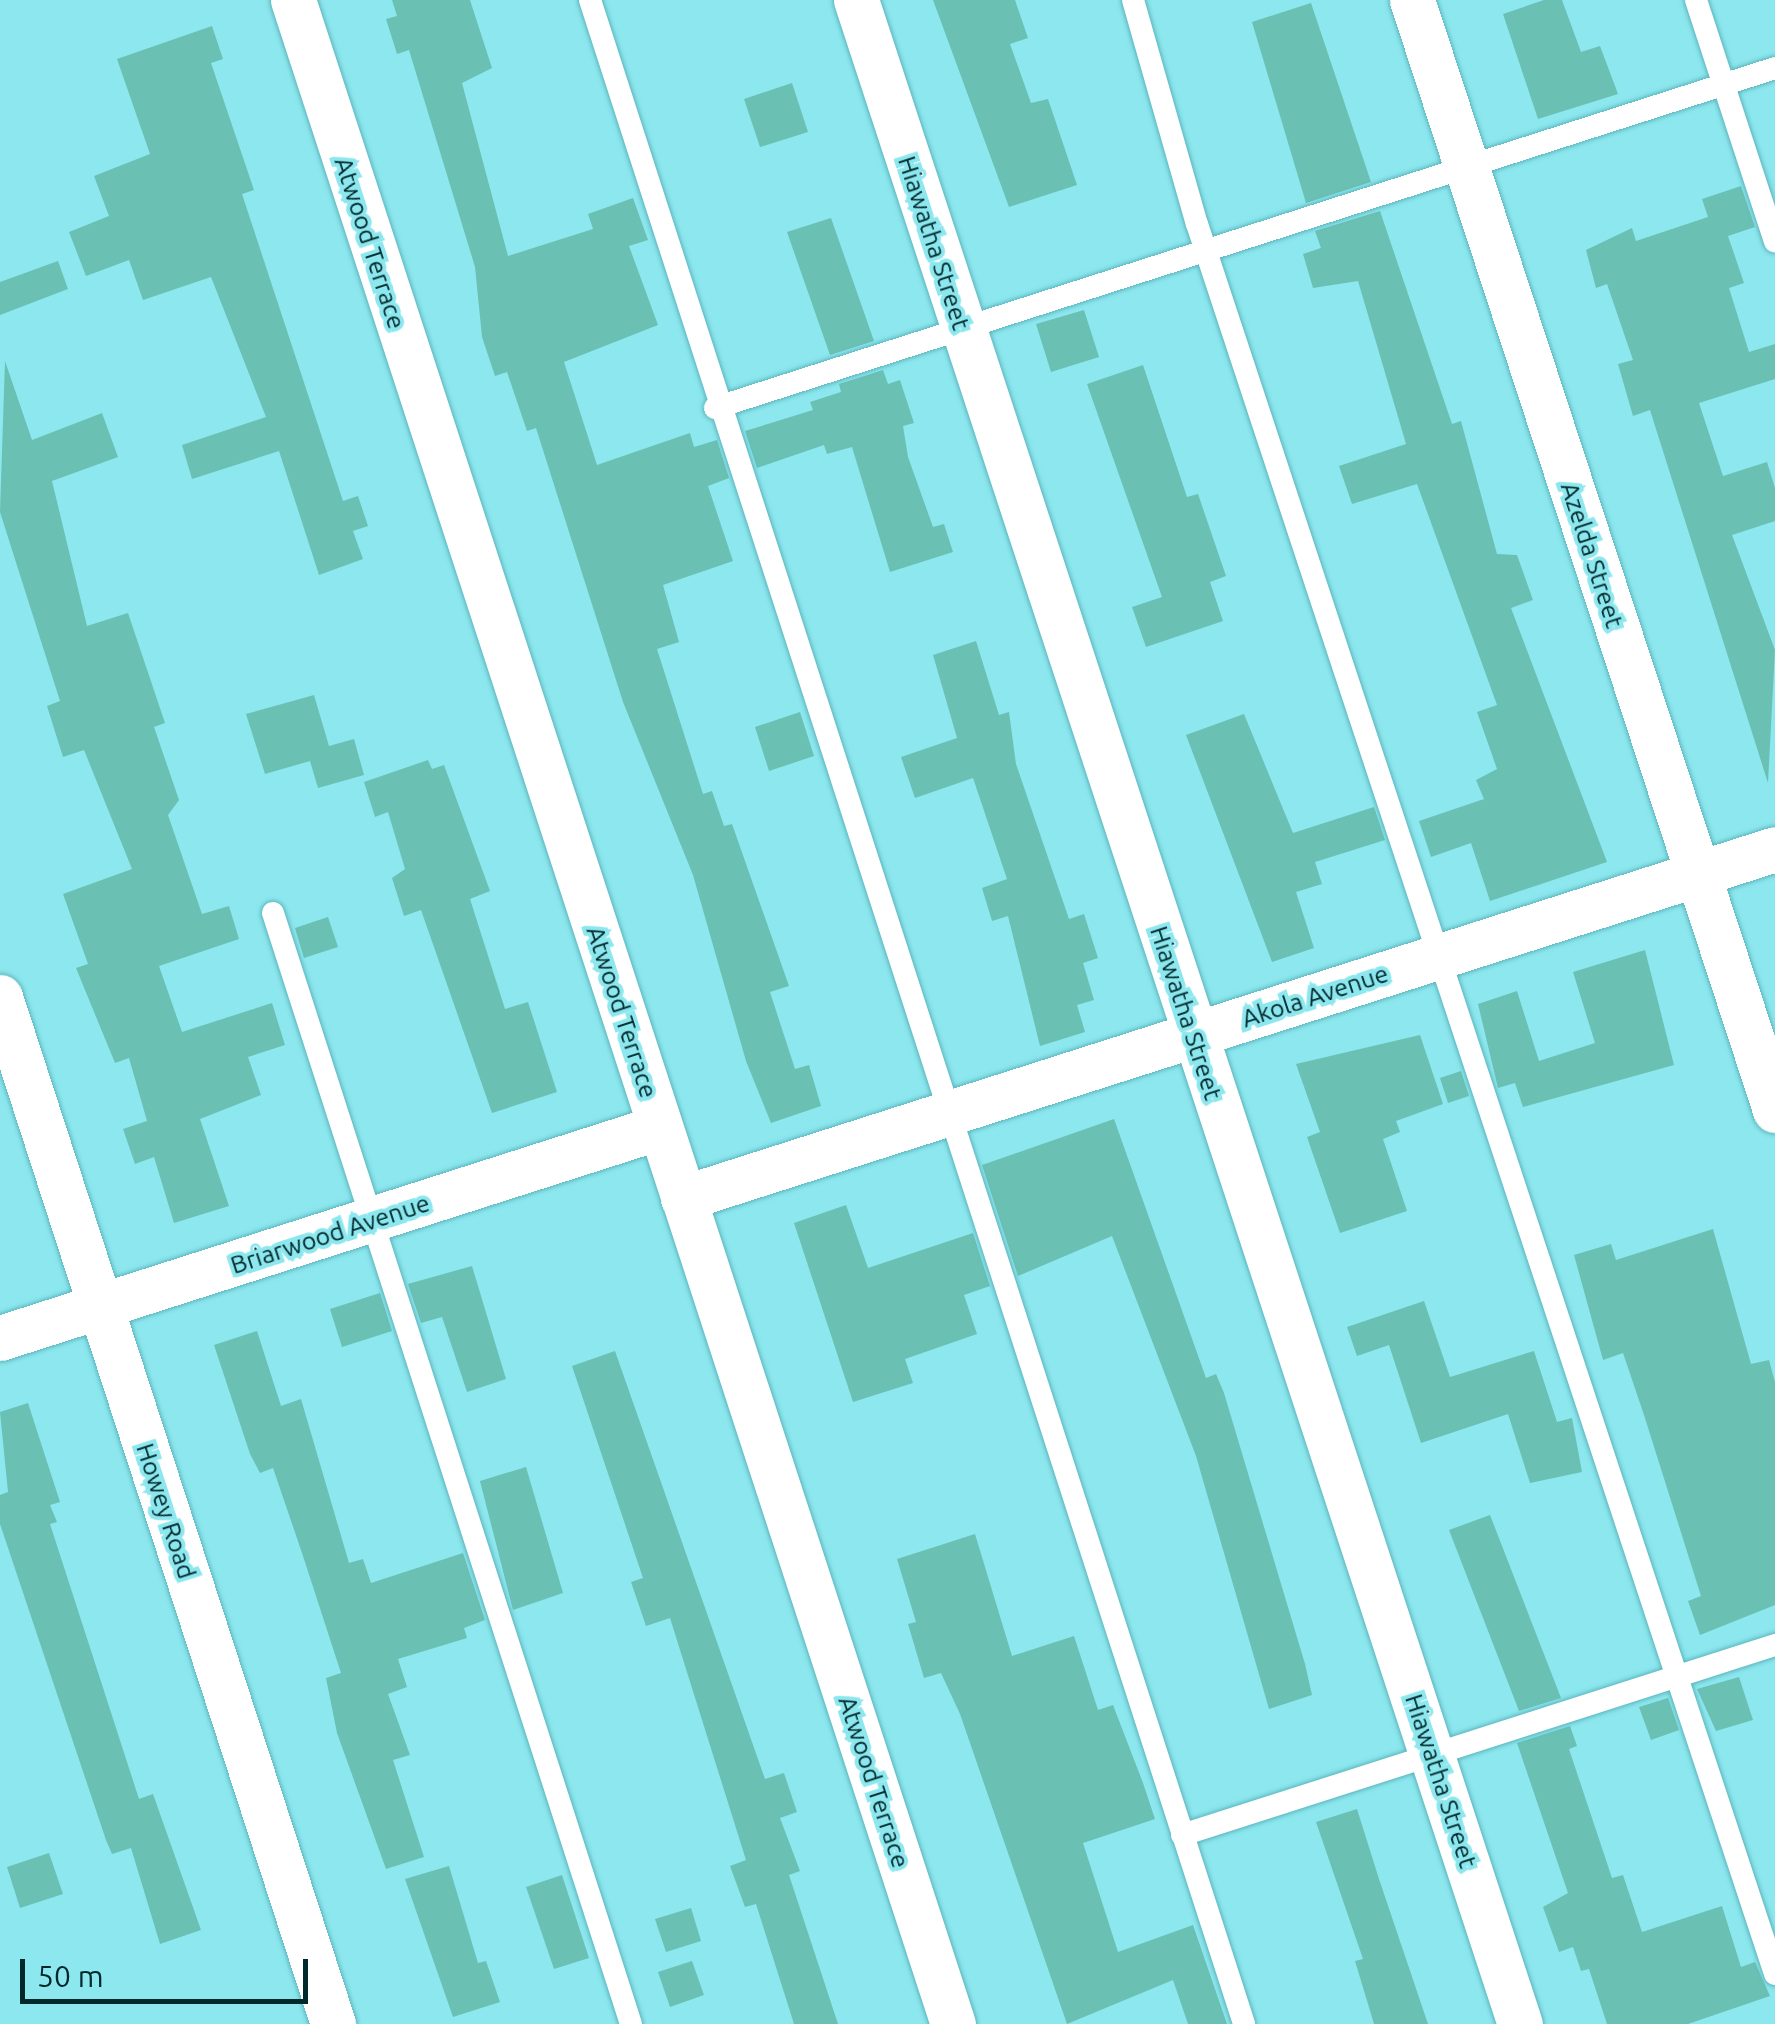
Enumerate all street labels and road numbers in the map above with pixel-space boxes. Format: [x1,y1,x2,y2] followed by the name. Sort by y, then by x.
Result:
[892,152,976,334] street label: Hiawatha Street
[328,153,412,333] street label: Atwood Terrace
[1554,478,1630,632] street label: Azelda Street
[580,922,664,1102] street label: Atwood Terrace
[1144,922,1228,1104] street label: Hiawatha Street
[1238,958,1392,1034] street label: Akola Avenue
[227,1188,433,1280] street label: Briarwood Avenue
[130,1440,202,1582] street label: Howey Road
[1399,1690,1483,1872] street label: Hiawatha Street
[832,1692,916,1872] street label: Atwood Terrace

